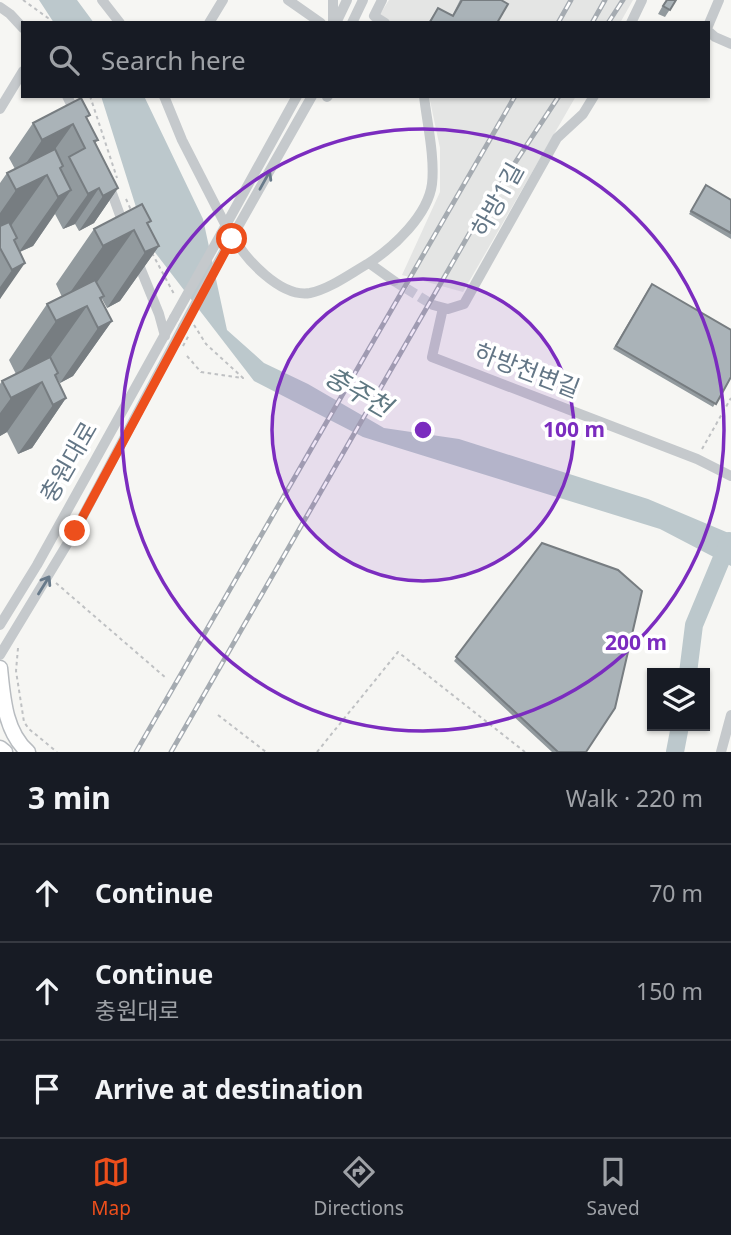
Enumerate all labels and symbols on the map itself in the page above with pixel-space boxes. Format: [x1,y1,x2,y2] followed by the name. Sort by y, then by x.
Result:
[463,156,531,242] street label: 하방1길
[259,170,272,191] one-way arrow
[216,223,247,254] route start
[470,334,585,405] street label: 하방천변길
[318,358,401,426] water label: 충주천
[31,415,104,508] street label: 충원대로
[543,415,605,443] text: 100 m
[411,418,435,442] centre of rings
[59,515,90,546] route end
[37,576,51,595] one-way arrow
[605,628,667,656] text: 200 m

